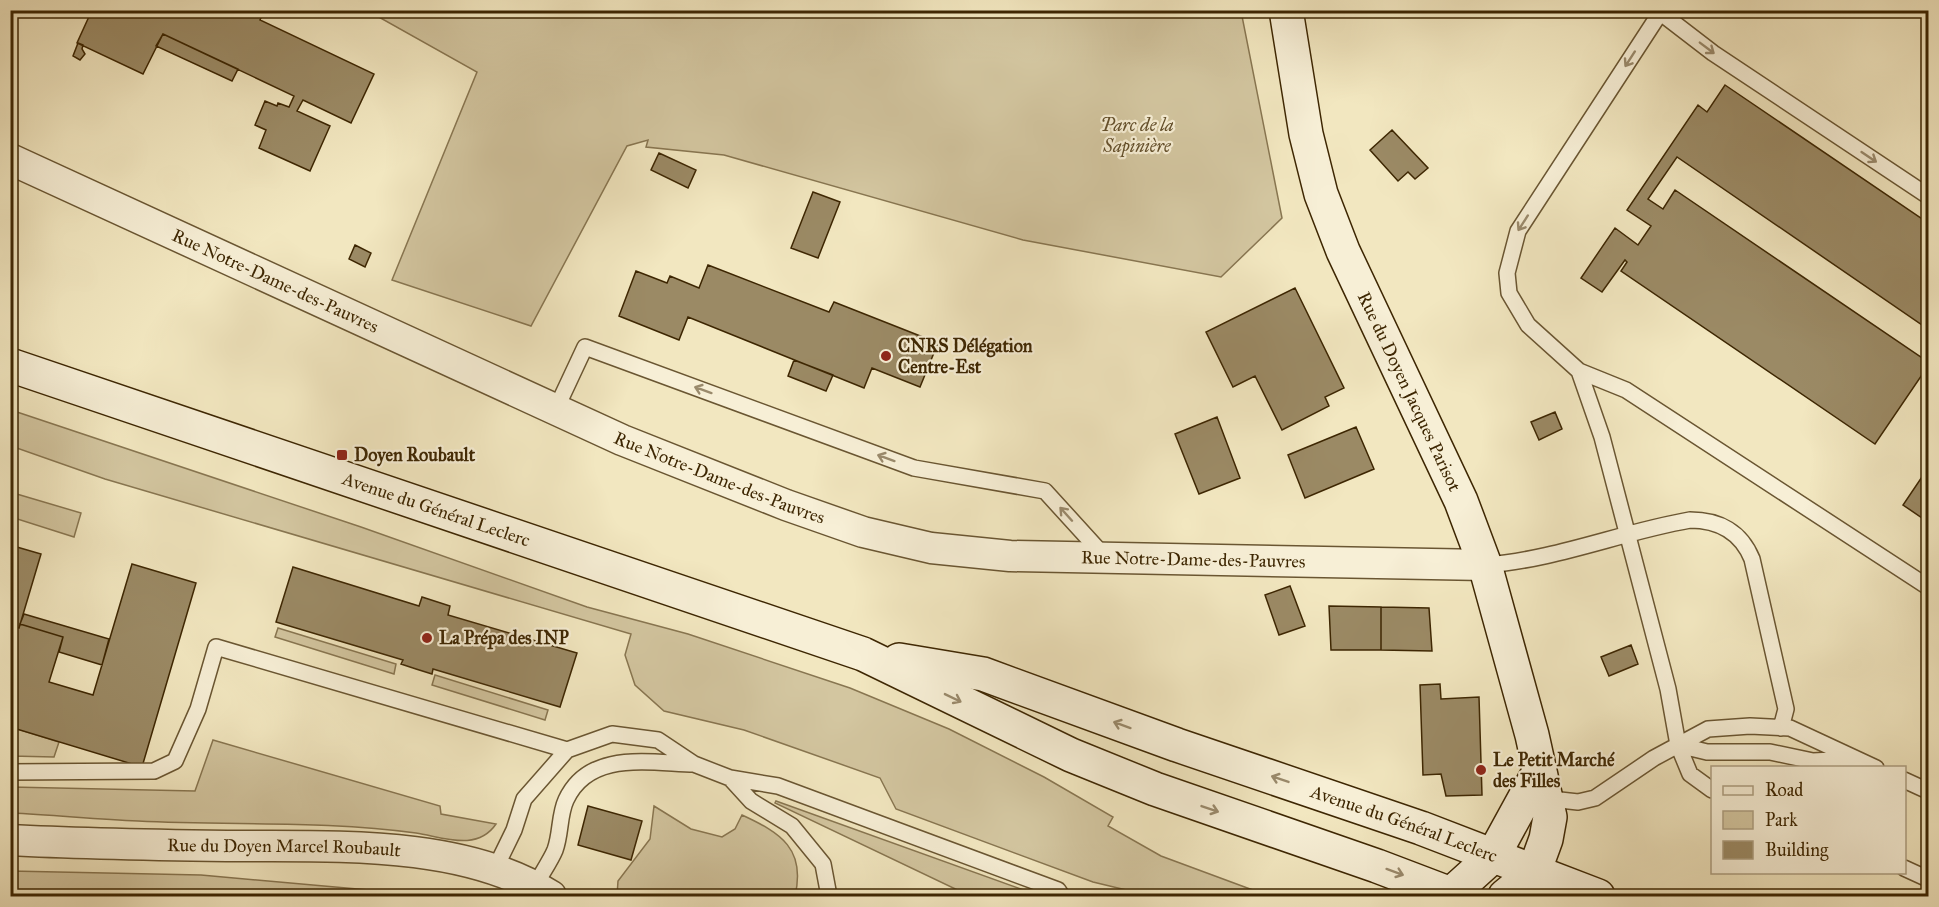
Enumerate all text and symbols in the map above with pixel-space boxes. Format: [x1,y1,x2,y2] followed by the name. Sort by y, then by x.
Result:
[1699,42,1715,55] one-way arrow
[1624,51,1636,67] one-way arrow
[1100,114,1174,158] park label: Parc de la Sapinière
[1860,151,1877,163] one-way arrow
[1517,214,1529,230] one-way arrow
[169,224,382,338] street label: Rue Notre-Dame-des-Pauvres
[1353,288,1466,496] street label: Rue du Doyen Jacques Parisot
[898,335,1033,378] place label: CNRS Délégation Centre-Est
[879,349,893,363] marker: CNRS Délégation Centre-Est
[694,384,712,395] one-way arrow
[610,427,828,529] street label: Rue Notre-Dame-des-Pauvres
[354,444,476,467] place label: Doyen Roubault
[335,448,349,462] marker: Doyen Roubault
[877,451,896,462] one-way arrow
[339,467,533,551] street label: Avenue du Général Leclerc
[1059,507,1073,522] one-way arrow
[1081,546,1306,573] street label: Rue Notre-Dame-des-Pauvres
[439,627,570,650] place label: La Prépa des INP
[420,631,434,645] marker: La Prépa des INP
[944,692,962,704] one-way arrow
[1114,718,1132,729] one-way arrow
[1493,749,1615,792] place label: Le Petit Marché des Filles
[1474,763,1488,777] marker: Le Petit Marché des Filles
[1711,766,1906,874] legend
[1271,773,1290,784] one-way arrow
[1765,779,1803,801] text: Road
[1307,780,1501,867] street label: Avenue du Général Leclerc
[1200,804,1219,815] one-way arrow
[1765,809,1798,831] text: Park
[167,834,402,862] street label: Rue du Doyen Marcel Roubault
[1765,839,1829,862] text: Building
[1385,868,1404,879] one-way arrow

